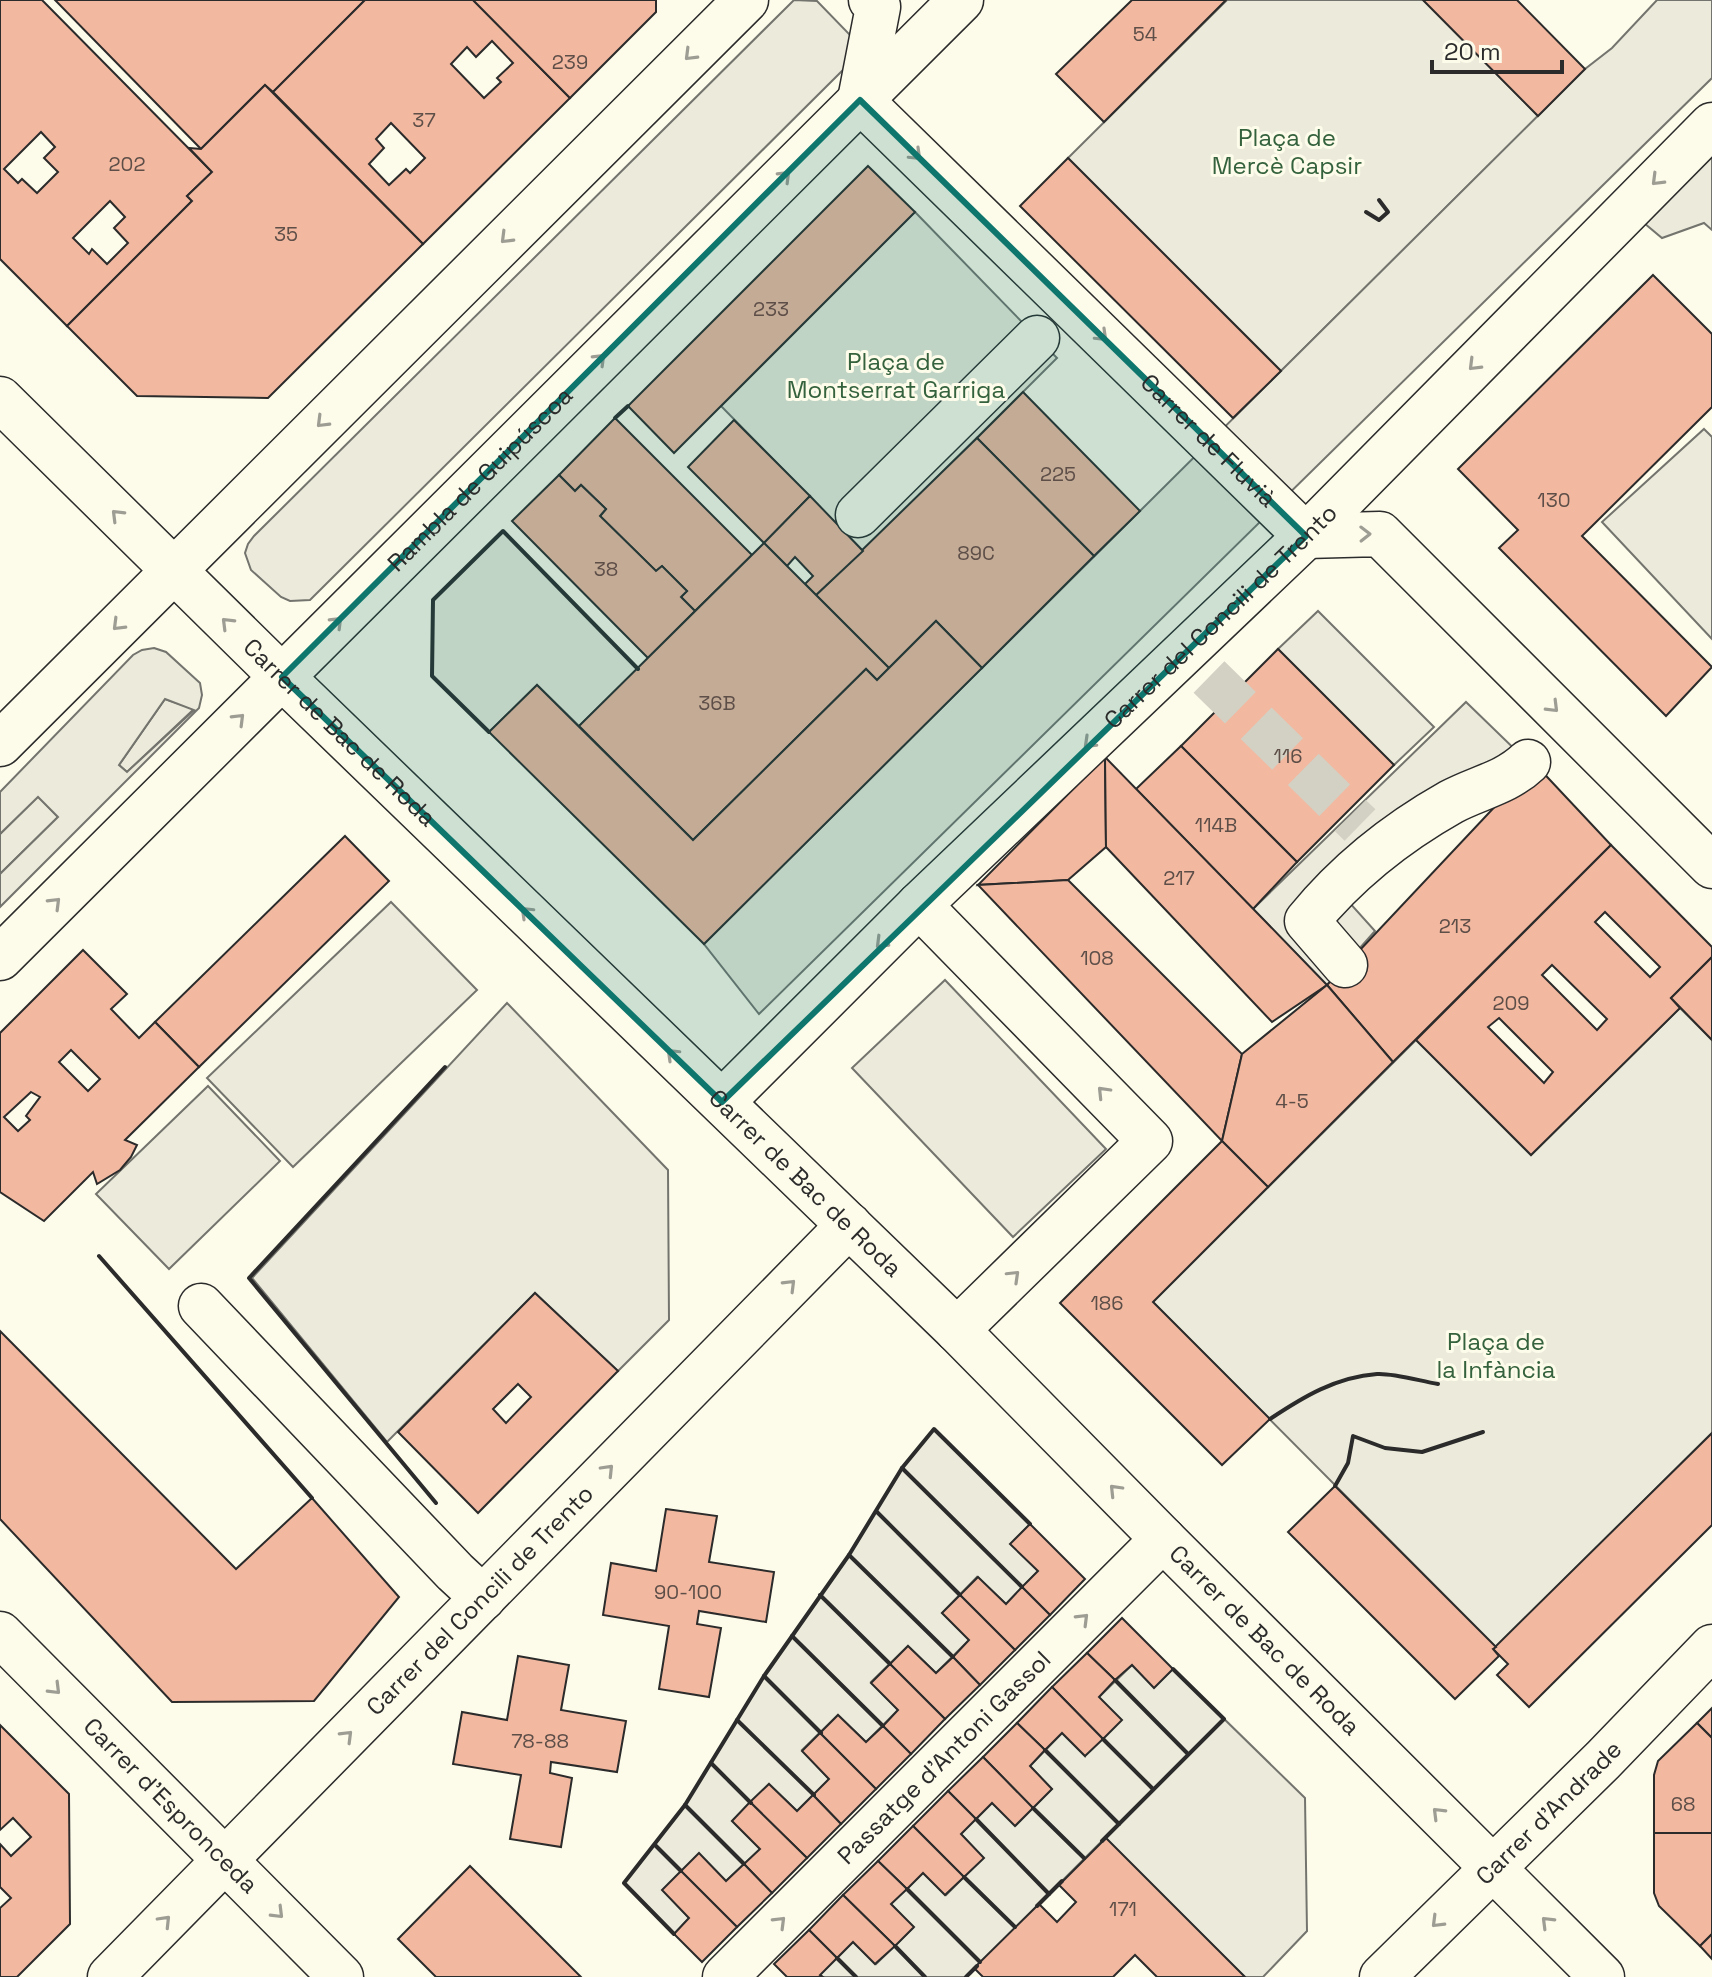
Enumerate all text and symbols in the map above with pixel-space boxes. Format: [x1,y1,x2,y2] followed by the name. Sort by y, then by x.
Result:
[1133,21,1157,47] house number: 54
[1432,24,1562,74] scale bar
[1444,36,1501,67] text: 20 m
[685,46,699,60] one-way arrow
[552,49,588,75] house number: 239
[412,107,436,133] house number: 37
[1212,122,1362,181] park label: Plaça de Mercè Capsir
[907,146,921,160] one-way arrow
[109,151,145,177] house number: 202
[776,171,790,185] one-way arrow
[1652,171,1666,185] one-way arrow
[274,221,298,247] house number: 35
[501,229,515,243] one-way arrow
[753,296,789,322] house number: 233
[1093,327,1107,342] one-way arrow
[787,346,1006,405] park label: Plaça de Montserrat Garriga
[591,354,605,368] one-way arrow
[1468,356,1483,370] one-way arrow
[1134,367,1284,514] street label: Carrer de Fluvià
[381,380,579,578] street label: Rambla de Guipúscoa
[317,413,331,427] one-way arrow
[1040,461,1076,487] house number: 225
[1537,487,1571,513] house number: 130
[1097,497,1344,735] street label: Carrer del Concili de Trento
[112,510,126,524] one-way arrow
[1359,526,1372,543] one-way arrow
[957,540,995,566] house number: 89C
[594,556,618,582] house number: 38
[113,616,127,630] one-way arrow
[328,617,342,631] one-way arrow
[222,618,237,633] one-way arrow
[237,631,443,833] street label: Carrer de Bac de Roda
[698,690,736,716] house number: 36B
[1544,698,1558,712] one-way arrow
[230,714,244,728] one-way arrow
[1084,734,1098,749] one-way arrow
[1274,743,1302,769] house number: 116
[1195,812,1237,838] house number: 114B
[1163,865,1195,891] house number: 217
[46,898,60,912] one-way arrow
[521,907,535,921] one-way arrow
[1439,913,1471,939] house number: 213
[876,934,890,948] one-way arrow
[1080,945,1114,971] house number: 108
[1492,990,1530,1016] house number: 209
[667,1048,681,1063] one-way arrow
[702,1082,909,1284] street label: Carrer de Bac de Roda
[1098,1087,1112,1102] one-way arrow
[1275,1088,1309,1114] house number: 4-5
[1004,1271,1019,1285] one-way arrow
[781,1280,795,1294] one-way arrow
[1090,1290,1124,1316] house number: 186
[1436,1326,1556,1385] park label: Plaça de la Infància
[598,1465,613,1479] one-way arrow
[359,1478,600,1722] street label: Carrer del Concili de Trento
[1110,1485,1124,1499] one-way arrow
[1163,1538,1367,1742] street label: Carrer de Bac de Roda
[654,1579,722,1605] house number: 90-100
[1073,1614,1088,1628] one-way arrow
[831,1644,1057,1871] street label: Passatge d'Antoni Gassol
[46,1680,60,1694] one-way arrow
[77,1711,265,1900] street label: Carrer d'Espronceda
[511,1728,569,1754] house number: 78-88
[338,1731,352,1745] one-way arrow
[1469,1734,1628,1891] street label: Carrer d'Andrade
[1671,1791,1695,1817] house number: 68
[1432,1808,1447,1822] one-way arrow
[1109,1896,1137,1922] house number: 171
[268,1904,283,1918] one-way arrow
[1432,1913,1447,1928] one-way arrow
[156,1916,170,1930] one-way arrow
[771,1917,786,1931] one-way arrow
[1542,1917,1556,1932] one-way arrow

